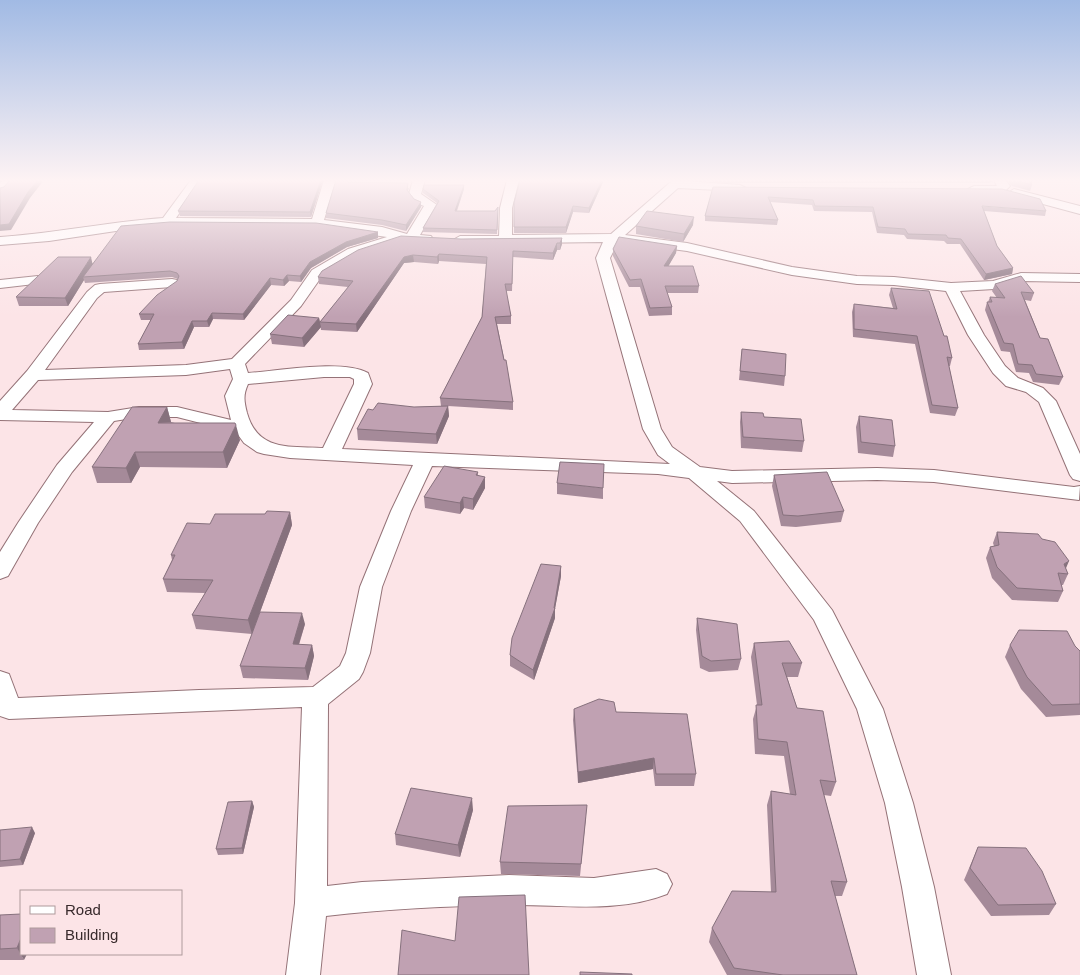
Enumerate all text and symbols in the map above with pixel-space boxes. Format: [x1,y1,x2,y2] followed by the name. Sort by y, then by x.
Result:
[20,890,182,955] legend
[65,901,101,918] text: Road
[65,926,118,943] text: Building

